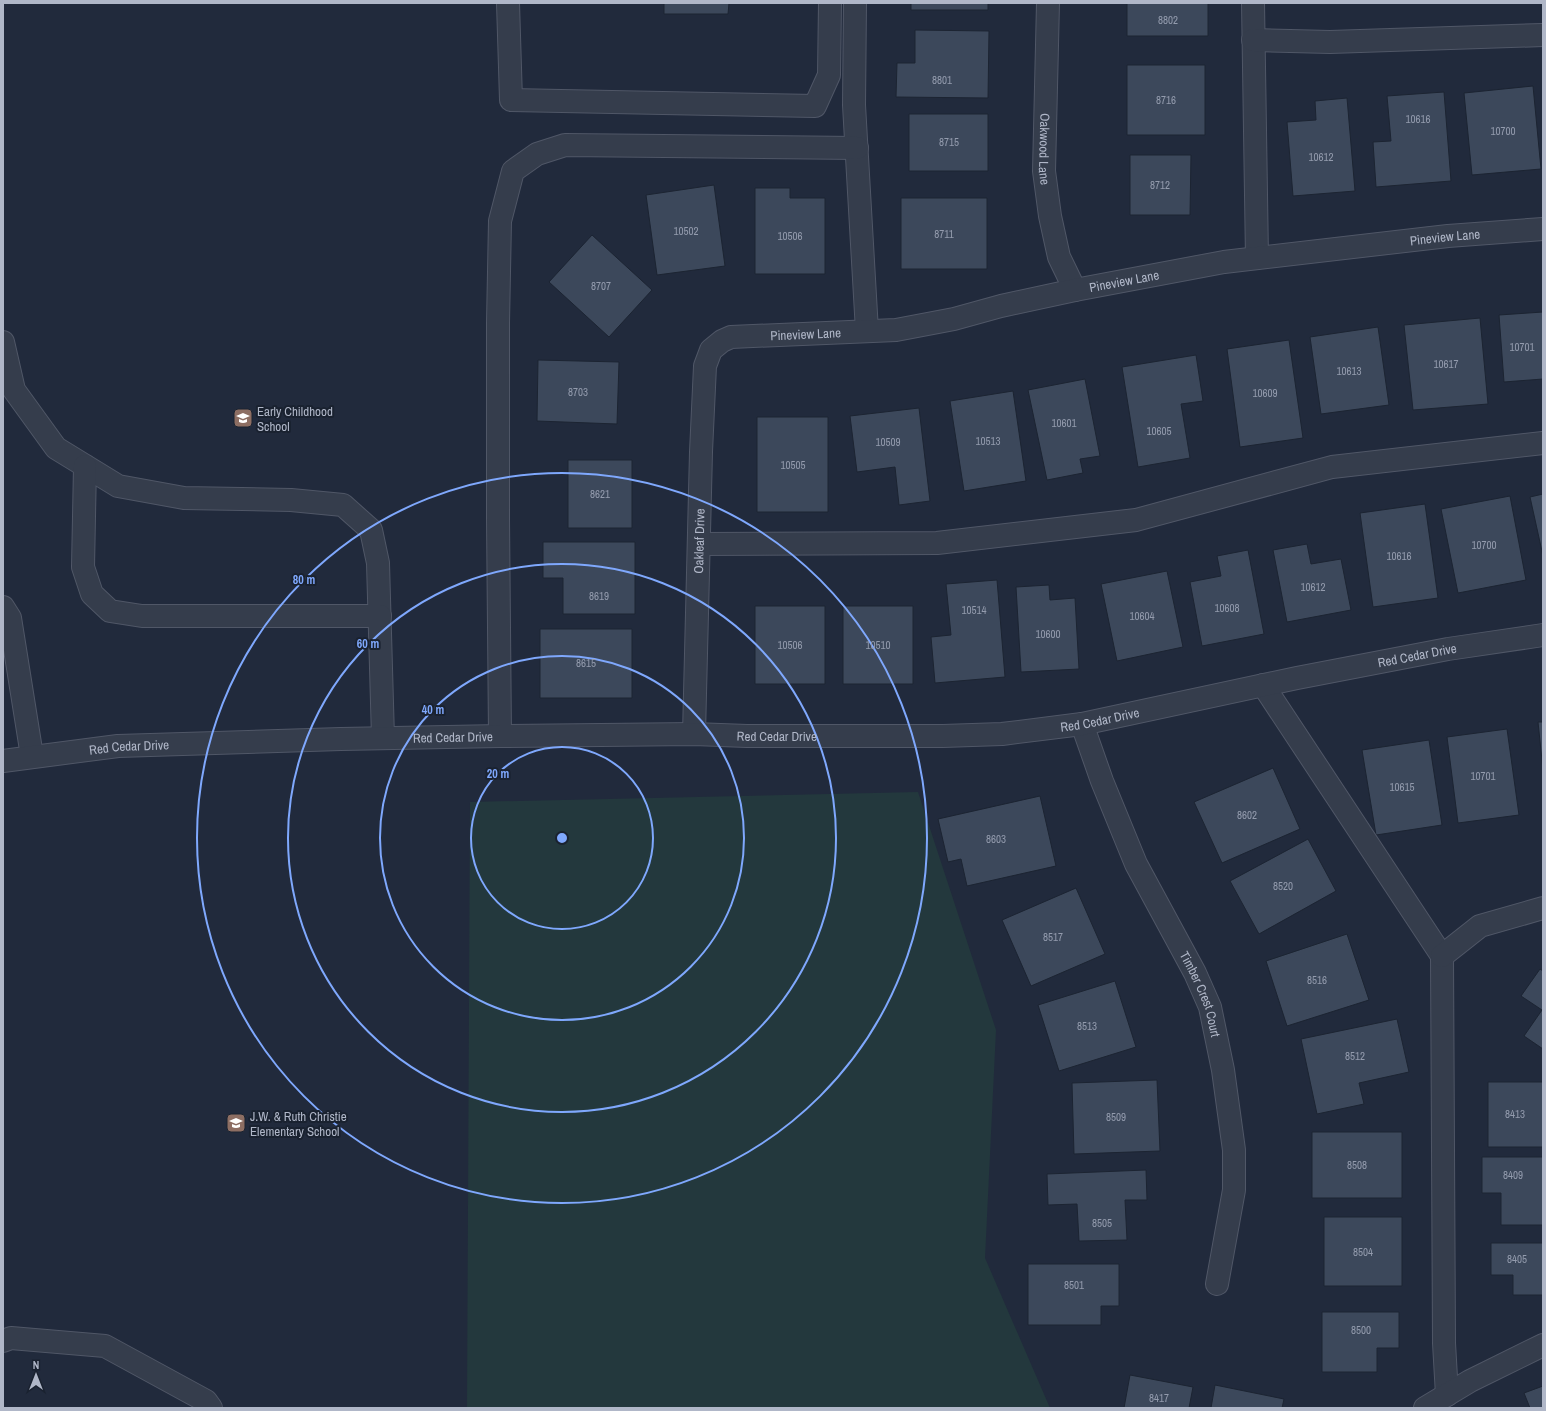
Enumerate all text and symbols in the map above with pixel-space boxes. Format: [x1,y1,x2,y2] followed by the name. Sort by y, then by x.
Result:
[1158,13,1178,27] house number: 8802
[932,73,952,87] house number: 8801
[1156,93,1176,107] house number: 8716
[1405,112,1431,126] house number: 10616
[1035,113,1054,186] street label: Oakwood Lane
[1490,124,1516,138] house number: 10700
[939,135,959,149] house number: 8715
[1308,150,1334,164] house number: 10612
[1150,178,1170,192] house number: 8712
[673,224,699,238] house number: 10502
[1409,226,1481,249] street label: Pineview Lane
[934,227,954,241] house number: 8711
[777,229,803,243] house number: 10506
[1088,266,1161,296] street label: Pineview Lane
[591,279,611,293] house number: 8707
[770,324,841,344] street label: Pineview Lane
[1509,340,1535,354] house number: 10701
[1433,357,1459,371] house number: 10617
[1336,364,1362,378] house number: 10613
[568,385,588,399] house number: 8703
[1252,386,1278,400] house number: 10609
[257,403,333,435] place label: Early Childhood School
[232,407,254,429] school or university icon: Early Childhood School
[1051,416,1077,430] house number: 10601
[1146,424,1172,438] house number: 10605
[975,434,1001,448] house number: 10513
[875,435,901,449] house number: 10509
[780,458,806,472] house number: 10505
[590,487,610,501] house number: 8621
[690,508,709,574] street label: Oakleaf Drive
[1471,538,1497,552] house number: 10700
[1386,549,1412,563] house number: 10616
[293,572,315,588] text: 80 m
[1300,580,1326,594] house number: 10612
[589,589,609,603] house number: 8619
[1214,601,1240,615] house number: 10608
[961,603,987,617] house number: 10514
[1129,609,1155,623] house number: 10604
[1035,627,1061,641] house number: 10600
[357,636,379,652] text: 60 m
[777,638,803,652] house number: 10506
[865,638,891,652] house number: 10510
[1376,640,1458,671] street label: Red Cedar Drive
[576,656,596,670] house number: 8615
[422,702,444,718] text: 40 m
[1059,704,1141,736] street label: Red Cedar Drive
[413,728,493,747] street label: Red Cedar Drive
[736,728,817,745] street label: Red Cedar Drive
[88,736,169,759] street label: Red Cedar Drive
[487,766,509,782] text: 20 m
[1470,769,1496,783] house number: 10701
[1389,780,1415,794] house number: 10615
[1237,808,1257,822] house number: 8602
[555,831,569,845] centre of rings
[986,832,1006,846] house number: 8603
[1273,879,1293,893] house number: 8520
[1043,930,1063,944] house number: 8517
[1176,948,1224,1039] street label: Timber Crest Court
[1307,973,1327,987] house number: 8516
[1077,1019,1097,1033] house number: 8513
[1345,1049,1365,1063] house number: 8512
[1505,1107,1525,1121] house number: 8413
[250,1108,347,1140] place label: J.W. & Ruth Christie Elementary School
[1106,1110,1126,1124] house number: 8509
[225,1112,247,1134] school or university icon: J.W. & Ruth Christie Elementary School
[1347,1158,1367,1172] house number: 8508
[1503,1168,1523,1182] house number: 8409
[1092,1216,1112,1230] house number: 8505
[1353,1245,1373,1259] house number: 8504
[1507,1252,1527,1266] house number: 8405
[1064,1278,1084,1292] house number: 8501
[1351,1323,1371,1337] house number: 8500
[16,1355,56,1395] north arrow
[33,1358,39,1372] text: N
[1149,1391,1169,1405] house number: 8417

